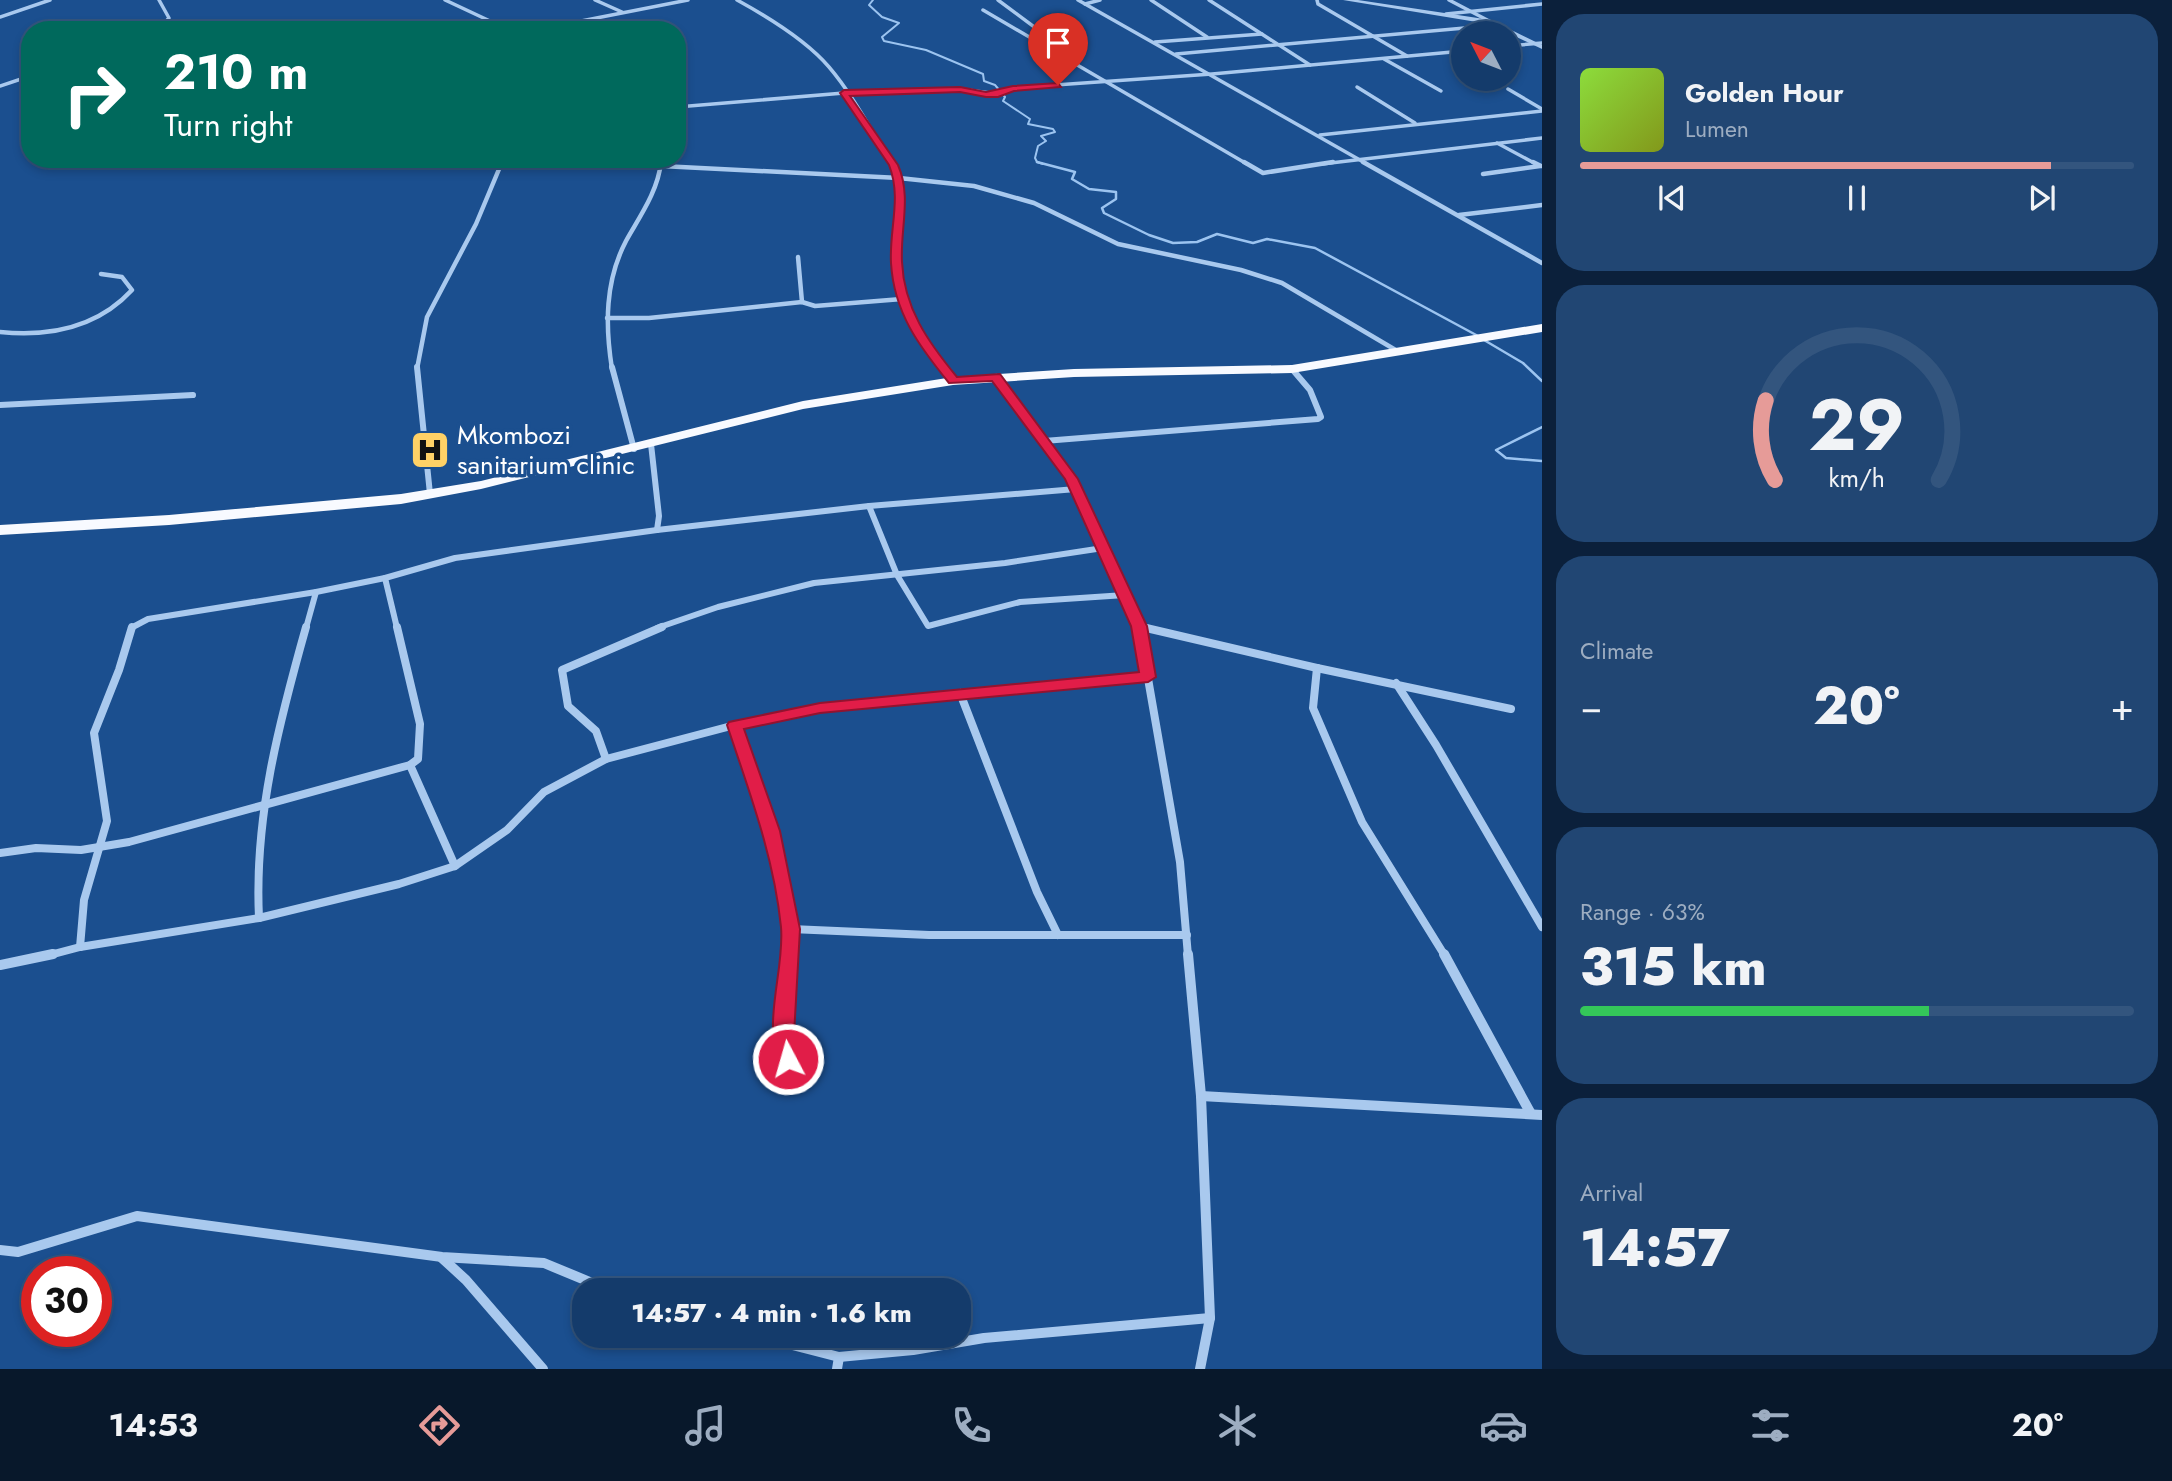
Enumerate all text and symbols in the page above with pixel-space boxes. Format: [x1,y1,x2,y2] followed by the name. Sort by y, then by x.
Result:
[1028,13,1088,85] pin
[1451,21,1521,91] north arrow
[1451,21,1521,91] map controls
[1039,24,1077,62] icon: arrive
[164,37,308,107] text: 210 m
[49,49,140,140] icon: right
[1685,74,1844,112] text: Golden Hour
[164,102,293,148] text: Turn right
[1685,112,1749,146] text: Lumen
[1653,179,1691,217] icon: previous
[1838,179,1876,217] icon: pause
[2023,179,2061,217] icon: next
[1809,372,1905,477] text: 29
[457,416,635,484] place label: Mkombozi sanitarium clinic
[409,429,451,471] hospital icon: Mkombozi sanitarium clinic
[1829,459,1885,495] text: km/h
[1580,634,1653,668] text: Climate
[1813,668,1900,744] text: 20°
[1580,679,1602,734] text: −
[2111,679,2134,734] text: +
[1580,895,1705,929] text: Range · 63%
[1580,929,1767,1005] text: 315 km
[751,1022,825,1096] position arrow
[1580,1176,1643,1210] text: Arrival
[1580,1210,1730,1286] text: 14:57
[21,1256,112,1347] speed limit sign: 30
[631,1294,912,1332] text: 14:57 · 4 min · 1.6 km
[415,1401,464,1450] icon: directions
[681,1401,730,1450] icon: music
[947,1401,996,1450] icon: phone
[1213,1401,1262,1450] icon: climate
[1479,1401,1528,1450] icon: car
[1746,1401,1795,1450] icon: filters
[109,1402,198,1448] text: 14:53
[2012,1402,2063,1448] text: 20°

